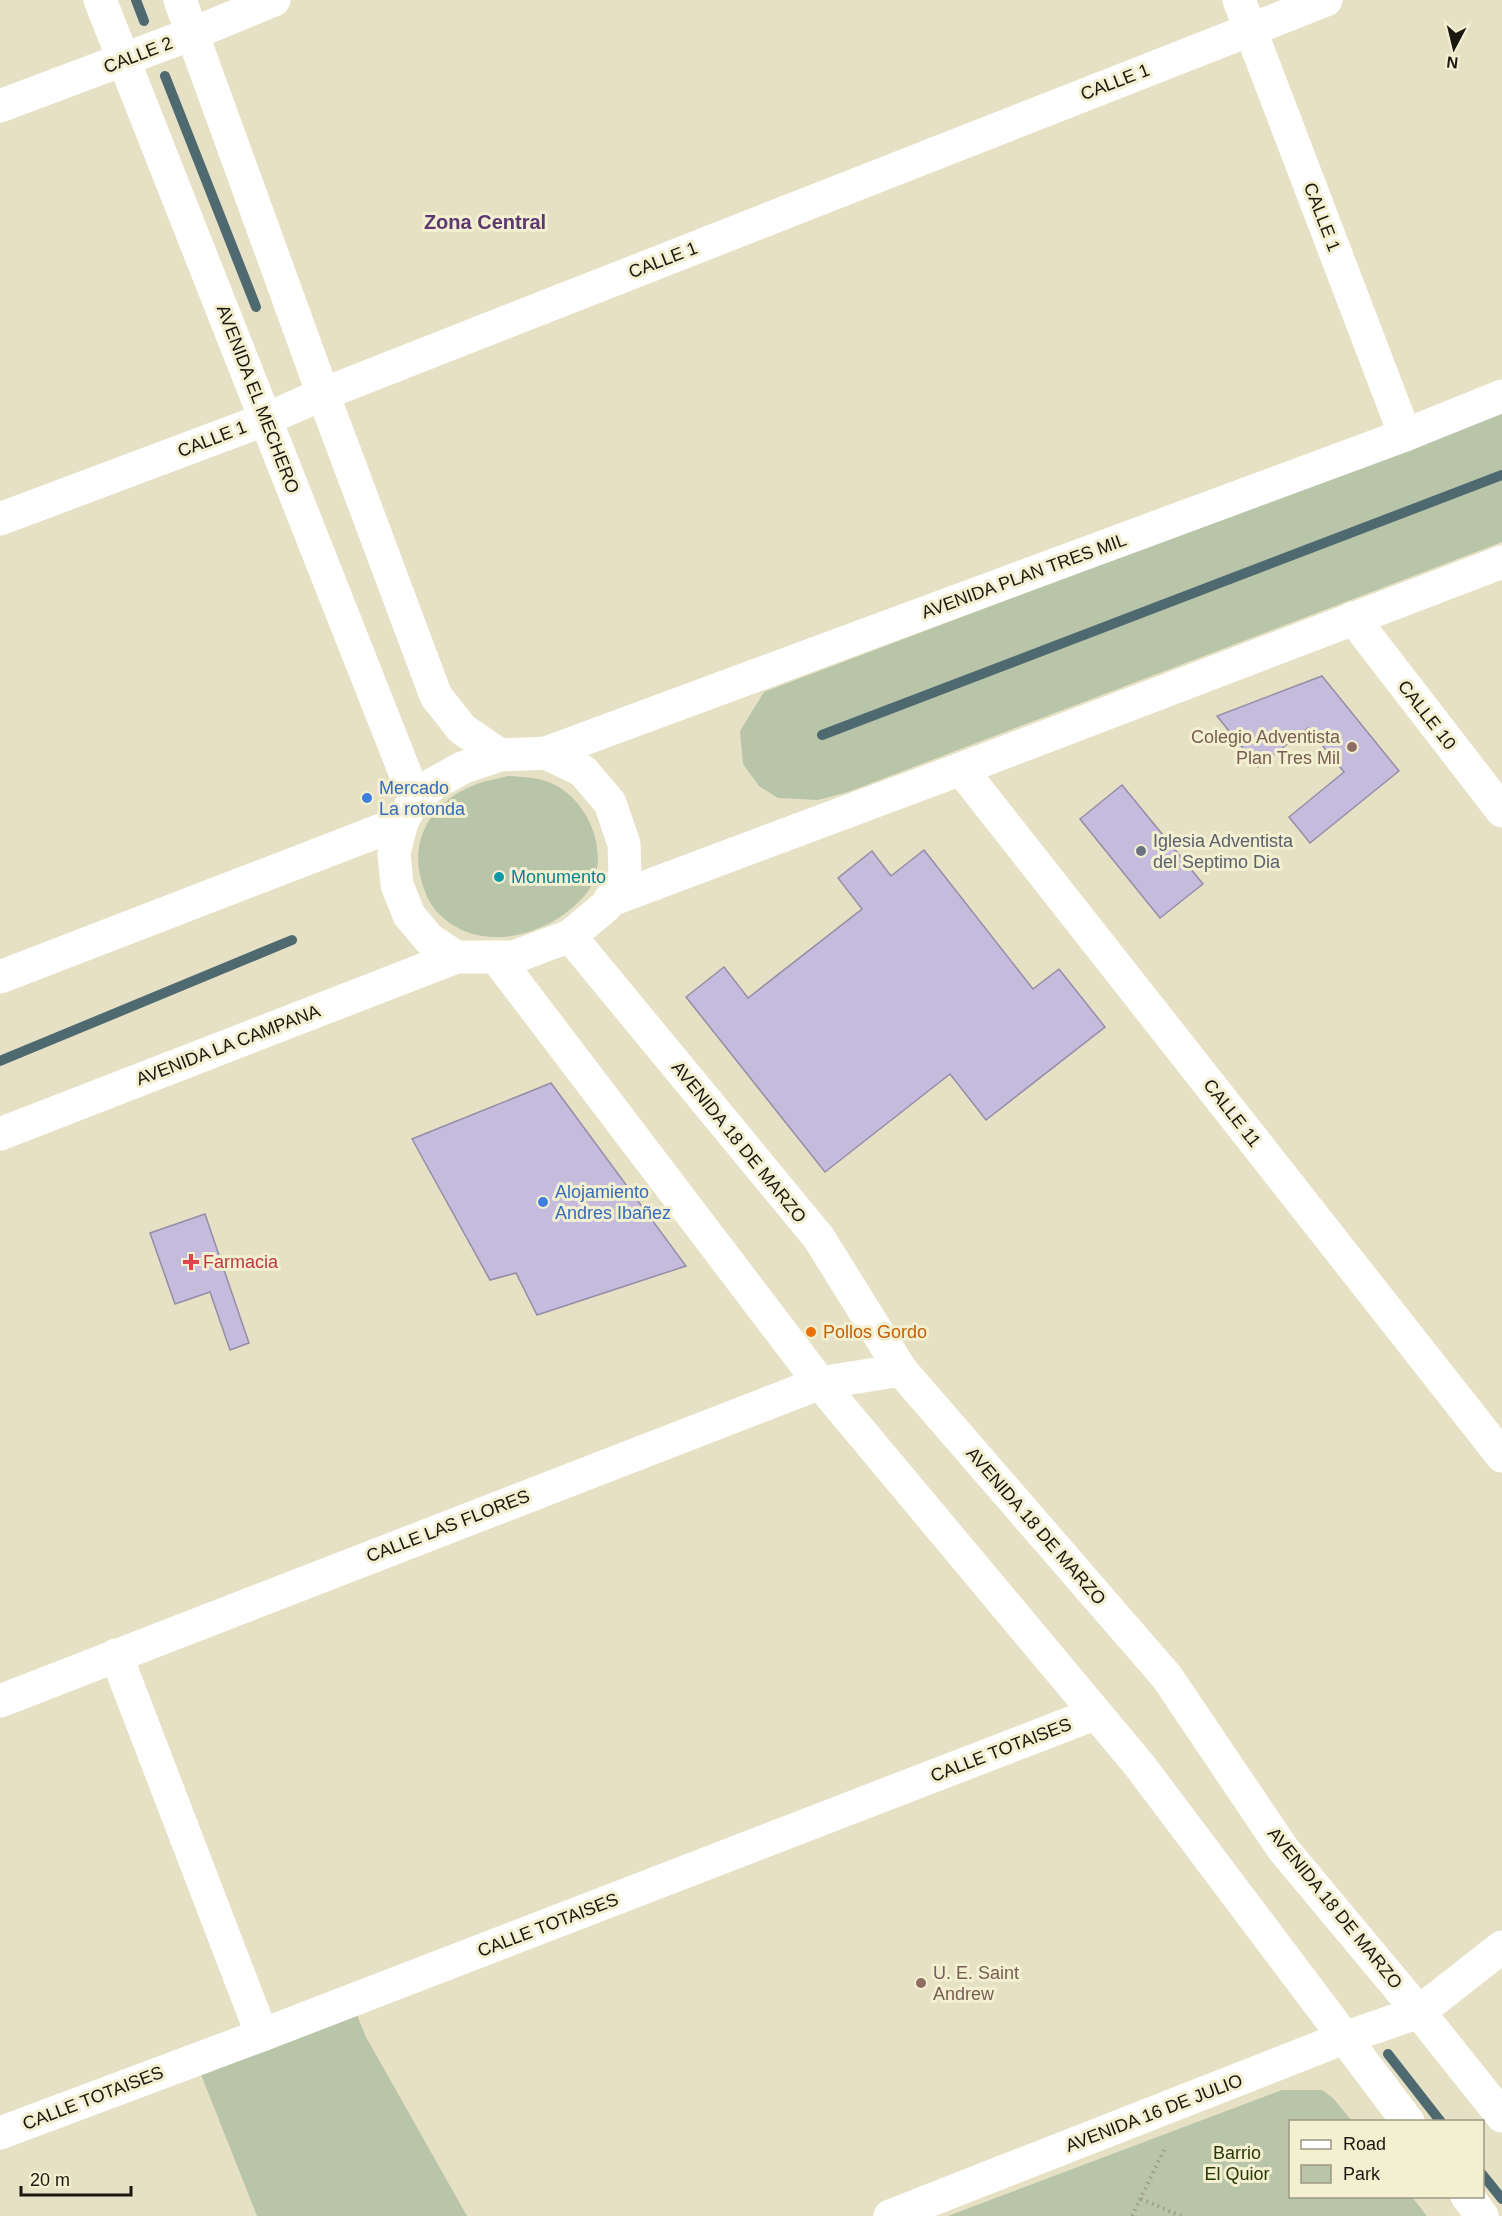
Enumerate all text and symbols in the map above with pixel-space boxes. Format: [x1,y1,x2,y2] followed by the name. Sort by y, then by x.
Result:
[1424,18,1484,78] north arrow
[101,33,175,77] street label: CALLE 2
[1445,53,1459,72] text: N
[1078,60,1152,104] street label: CALLE 1
[1300,180,1344,254] street label: CALLE 1
[424,211,546,233] district label: Zona Central
[626,238,700,282] street label: CALLE 1
[213,302,303,496] street label: AVENIDA EL MECHERO
[175,417,249,461] street label: CALLE 1
[919,530,1129,622] street label: AVENIDA PLAN TRES MIL
[1394,677,1460,753] street label: CALLE 10
[1191,727,1341,768] place label: Colegio Adventista Plan Tres Mil
[1345,740,1359,754] marker: Colegio Adventista Plan Tres Mil
[379,778,466,819] place label: Mercado La rotonda
[360,791,374,805] marker: Mercado La rotonda
[1153,831,1294,872] place label: Iglesia Adventista del Septimo Dia
[1134,844,1148,858] marker: Iglesia Adventista del Septimo Dia
[511,867,606,887] place label: Monumento
[492,870,506,884] marker: Monumento
[133,1001,323,1089] street label: AVENIDA LA CAMPANA
[668,1057,810,1227] street label: AVENIDA 18 DE MARZO
[1199,1075,1265,1151] street label: CALLE 11
[555,1182,671,1223] place label: Alojamiento Andres Ibañez
[536,1195,550,1209] marker: Alojamiento Andres Ibañez
[203,1252,279,1272] place label: Farmacia
[184,1255,198,1269] marker: Farmacia
[823,1322,927,1342] place label: Pollos Gordo
[804,1325,818,1339] marker: Pollos Gordo
[962,1443,1110,1609] street label: AVENIDA 18 DE MARZO
[364,1486,532,1566] street label: CALLE LAS FLORES
[928,1714,1074,1786] street label: CALLE TOTAISES
[1264,1823,1406,1993] street label: AVENIDA 18 DE MARZO
[475,1889,621,1961] street label: CALLE TOTAISES
[933,1963,1019,2004] place label: U. E. Saint Andrew
[914,1976,928,1990] marker: U. E. Saint Andrew
[20,2062,166,2134] street label: CALLE TOTAISES
[1063,2070,1245,2156] street label: AVENIDA 16 DE JULIO
[1289,2120,1484,2198] legend
[1343,2134,1386,2154] text: Road
[1204,2143,1270,2184] park label: Barrio El Quior
[21,2159,130,2197] scale bar
[1343,2164,1381,2184] text: Park
[30,2170,70,2190] text: 20 m

